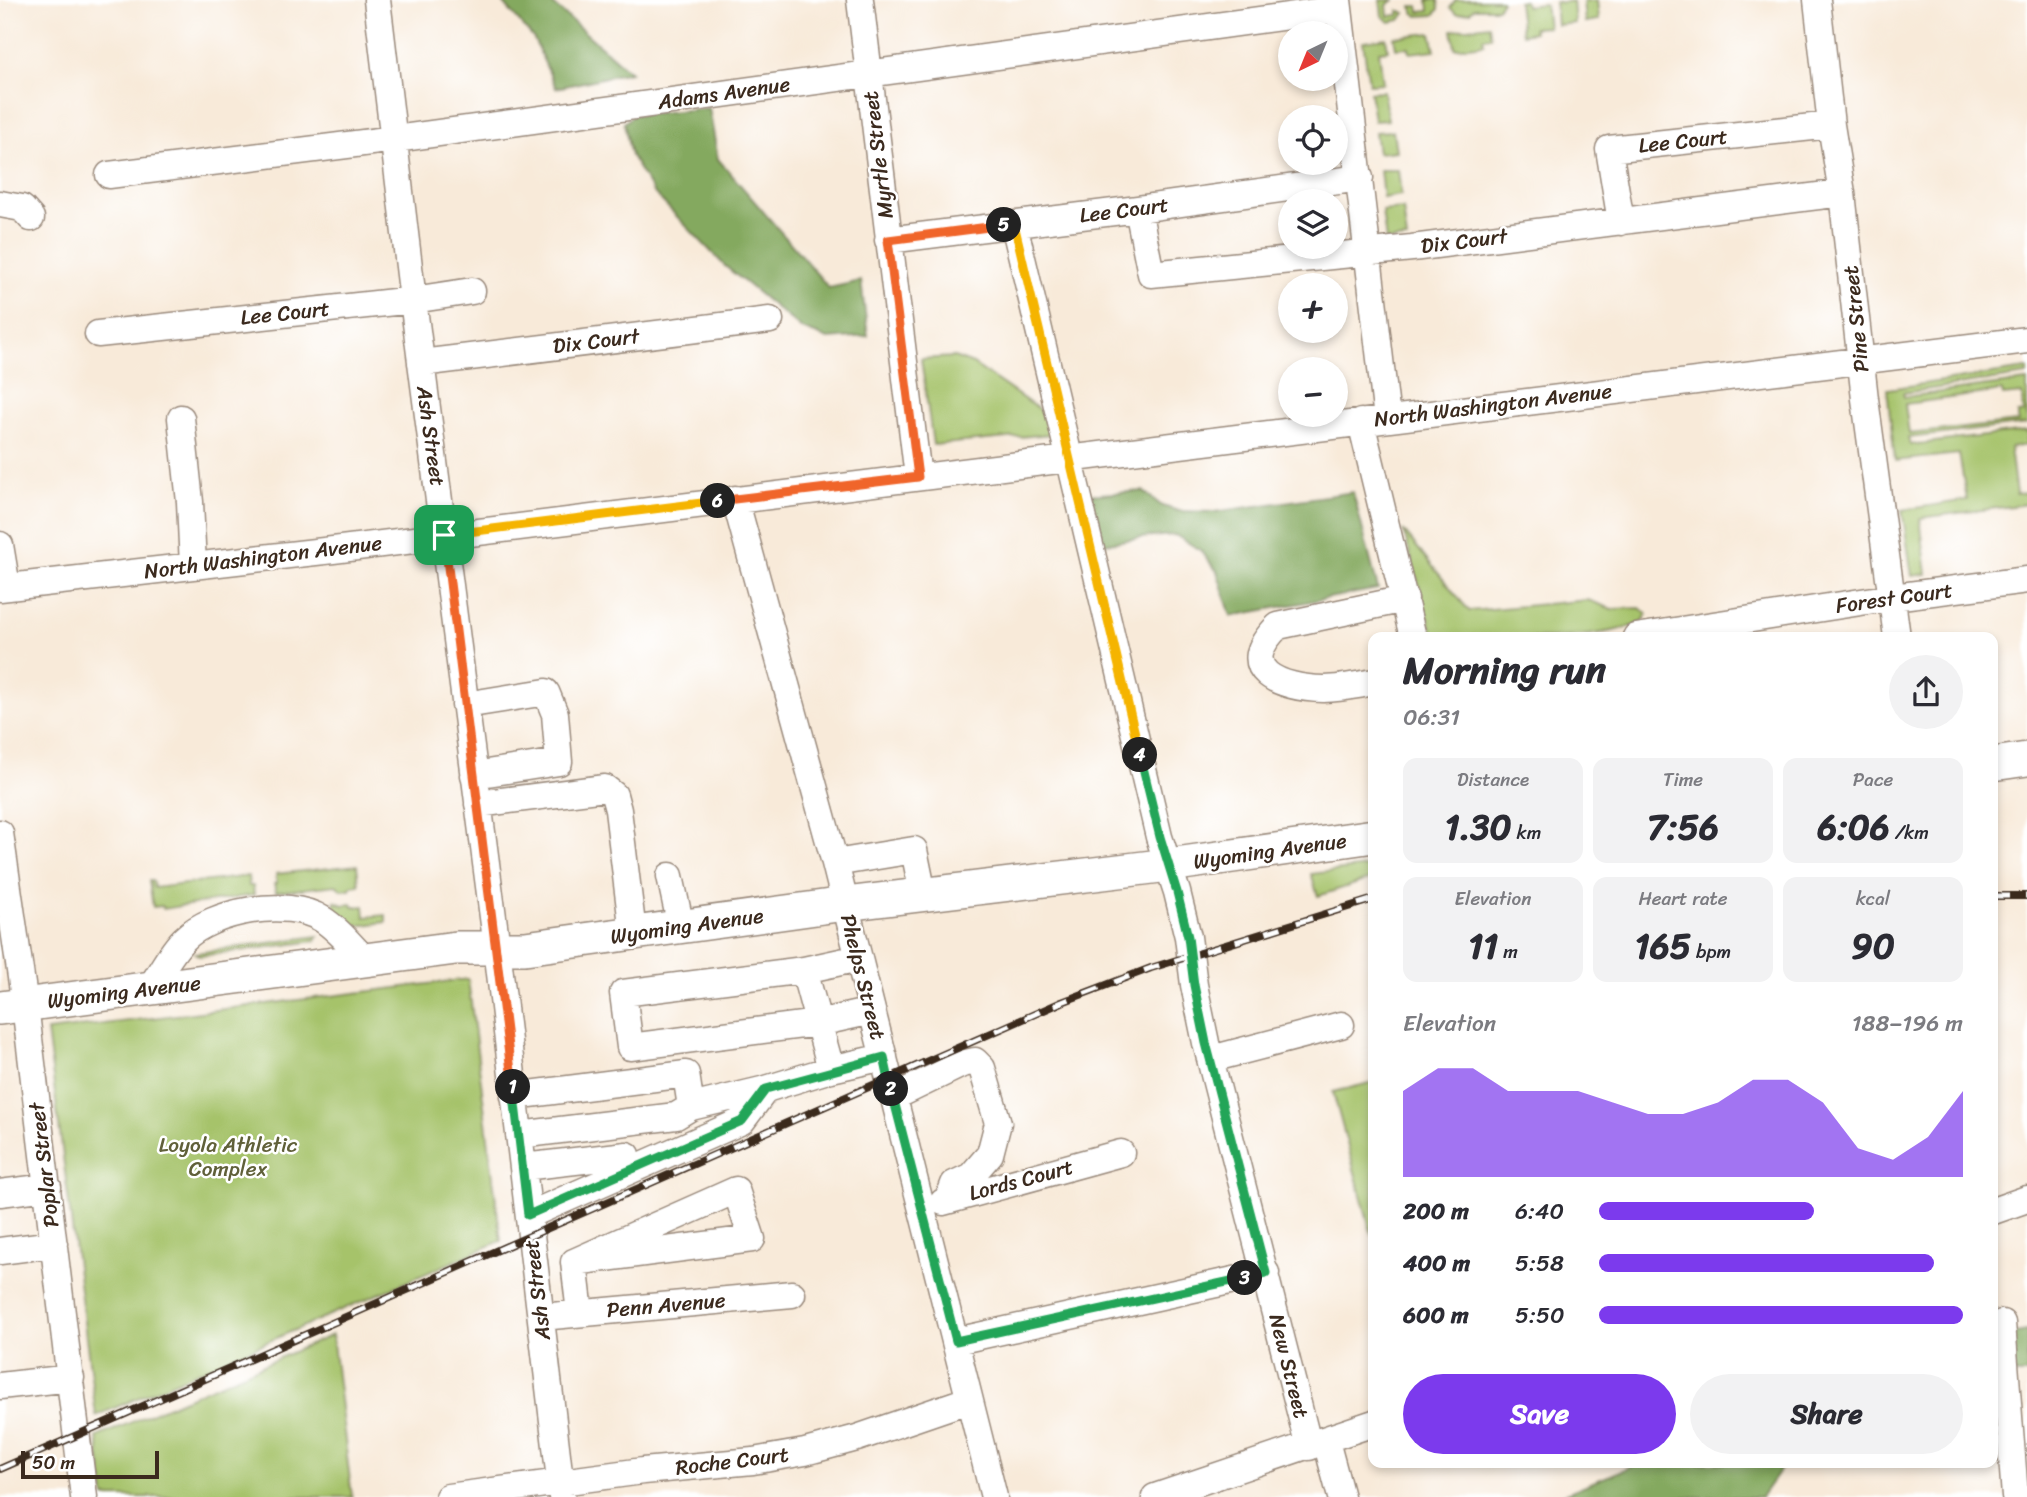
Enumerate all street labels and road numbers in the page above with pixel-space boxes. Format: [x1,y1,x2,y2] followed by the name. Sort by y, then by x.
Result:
[654,65,793,121] street label: Adams Avenue
[851,89,905,221] street label: Myrtle Street
[1637,117,1729,165] street label: Lee Court
[1077,186,1171,234] street label: Lee Court
[1419,217,1511,265] street label: Dix Court
[1832,264,1880,374] street label: Pine Street
[239,289,331,337] street label: Lee Court
[551,317,643,365] street label: Dix Court
[1372,372,1614,438] street label: North Washington Avenue
[405,382,457,489] street label: Ash Street
[142,524,384,590] street label: North Washington Avenue
[1833,571,1955,625] street label: Forest Court
[1191,821,1349,881] street label: Wyoming Avenue
[608,896,766,956] street label: Wyoming Avenue
[829,910,897,1044] street label: Phelps Street
[45,964,203,1020] street label: Wyoming Avenue
[17,1099,71,1230] street label: Poplar Street
[964,1148,1078,1212] street label: Lords Court
[512,1238,562,1343] street label: Ash Street
[605,1281,727,1329] street label: Penn Avenue
[1258,1310,1320,1422] street label: New Street
[673,1435,791,1487] street label: Roche Court

